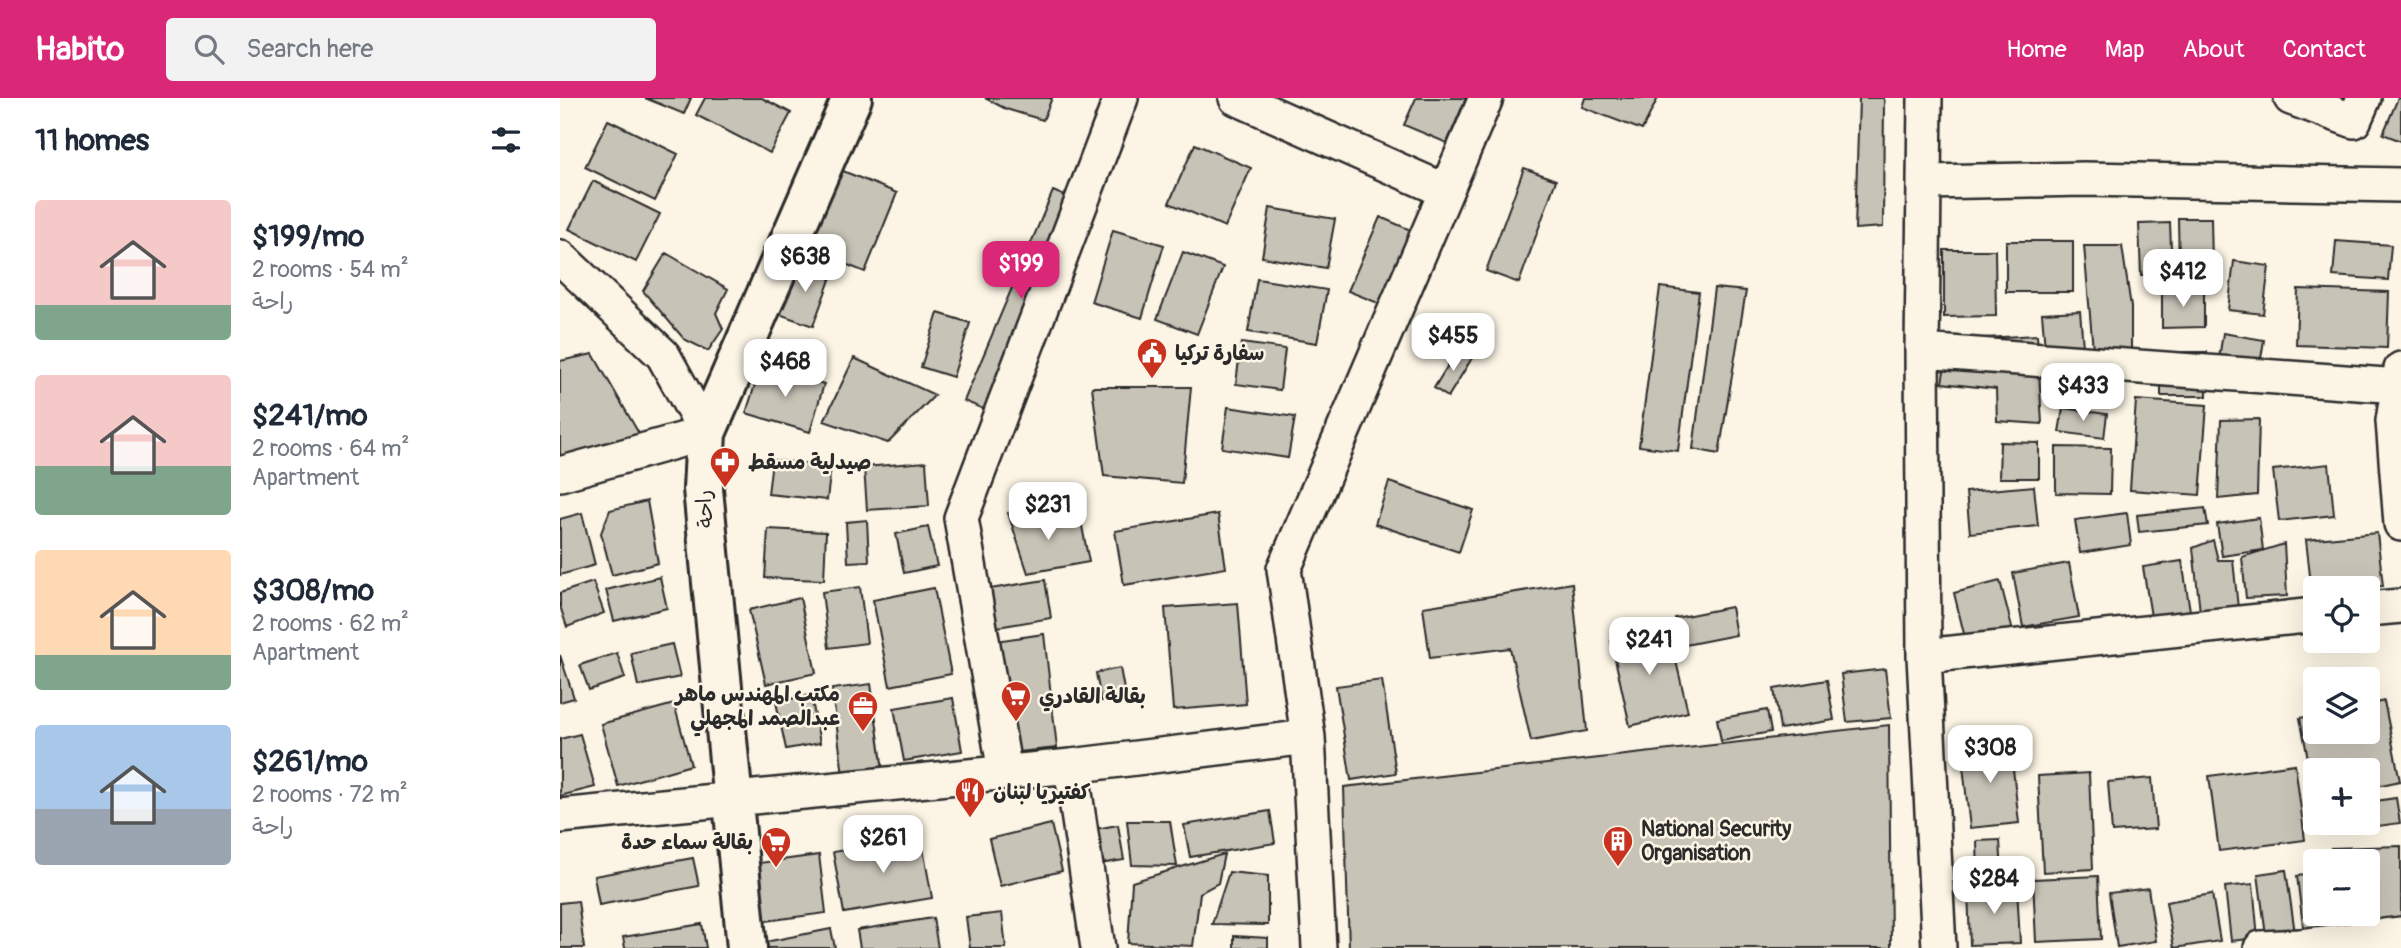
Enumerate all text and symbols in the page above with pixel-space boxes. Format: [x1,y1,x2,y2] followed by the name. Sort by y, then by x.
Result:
[166,18,656,81] search box
[35,29,124,70] text: Habito
[190,30,228,68] icon: search
[246,33,373,65] text: Search here
[2006,35,2067,64] text: Home
[2105,35,2145,64] text: Map
[2183,35,2245,64] text: About
[2283,35,2366,64] text: Contact
[487,121,525,159] icon: filters
[35,122,149,159] text: 11 homes
[252,218,364,255] text: $199/mo
[91,228,175,312] icon: home
[764,234,846,294] pin: $638
[780,242,830,271] text: $638
[980,242,1062,301] pin: $199
[998,249,1044,278] text: $199
[2142,250,2224,309] pin: $412
[252,255,409,284] text: 2 rooms · 54 m²
[2159,257,2207,286] text: $412
[252,287,294,316] text: راحة
[1412,314,1494,373] pin: $455
[1428,321,1478,350] text: $455
[1135,336,1169,380] public building icon: سفارة تركيا
[744,340,826,399] pin: $468
[1175,340,1264,367] place label: سفارة تركيا
[760,347,810,376] text: $468
[2042,364,2124,423] pin: $433
[2057,371,2109,400] text: $433
[252,397,368,434] text: $241/mo
[91,403,175,487] icon: home
[252,434,409,463] text: 2 rooms · 64 m²
[708,445,742,489] pharmacy icon: صيدلية مسقط
[748,449,871,476] place label: صيدلية مسقط
[252,463,359,492] text: Apartment
[1007,482,1089,542] pin: $231
[690,489,720,529] street label: راحة
[1025,490,1071,519] text: $231
[252,572,374,609] text: $308/mo
[2303,576,2380,926] map controls
[2303,576,2380,653] button: locate
[91,578,175,662] icon: home
[252,609,409,638] text: 2 rooms · 62 m²
[1608,618,1690,677] pin: $241
[1625,625,1673,654] text: $241
[252,638,359,667] text: Apartment
[2303,667,2380,744] button: layers
[999,679,1033,723] supermarket icon: بقالة القادري
[674,681,840,737] place label: مكتب المهندس ماهر عبدالصمد المجهلي
[1039,683,1146,712] place label: بقالة القادري
[846,689,880,733] office icon: مكتب المهندس ماهر عبدالصمد المجهلي
[1949,726,2031,785] pin: $308
[1964,733,2016,762] text: $308
[252,743,368,780] text: $261/mo
[91,753,175,837] icon: home
[2303,758,2380,835] button: +
[953,775,987,819] restaurant icon: كفتيريا لبنان
[993,779,1091,806] place label: كفتيريا لبنان
[252,780,408,809] text: 2 rooms · 72 m²
[252,812,294,841] text: راحة
[842,816,924,875] pin: $261
[1641,816,1791,867] place label: National Security Organisation
[859,823,907,852] text: $261
[1601,824,1635,868] building icon: National Security Organisation
[759,825,793,869] supermarket icon: بقالة سماء حدة
[621,829,753,856] place label: بقالة سماء حدة
[2303,849,2380,926] button: −
[1953,856,2035,916] pin: $284
[1969,864,2019,893] text: $284

